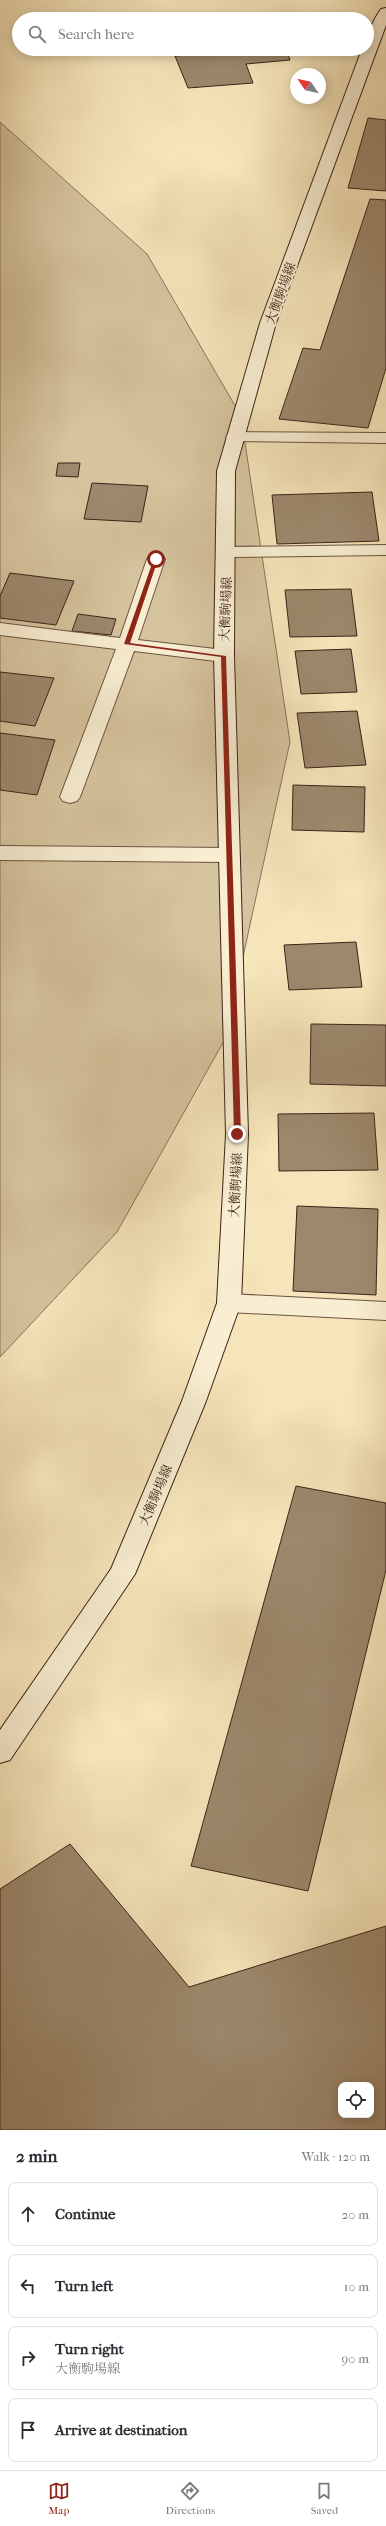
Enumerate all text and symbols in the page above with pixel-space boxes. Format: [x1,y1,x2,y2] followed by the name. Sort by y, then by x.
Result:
[12,12,374,56] search box
[26,23,48,45] icon: search
[58,25,134,43] text: Search here
[290,68,326,104] north arrow
[262,260,299,326] street label: 大衡駒場線
[147,550,165,568] route start
[217,576,234,642] street label: 大衡駒場線
[228,1125,246,1143] route end
[226,1152,245,1218] street label: 大衡駒場線
[136,1462,175,1528] street label: 大衡駒場線
[338,2082,374,2118] map controls
[338,2082,374,2118] button: locate
[16,2146,57,2166] text: 2 min
[302,2149,370,2164] text: Walk · 120 m
[17,2203,39,2225] icon: ahead
[55,2205,115,2223] text: Continue
[342,2207,369,2222] text: 20 m
[17,2275,39,2297] icon: left
[55,2277,113,2295] text: Turn left
[344,2279,369,2294] text: 10 m
[55,2340,124,2358] text: Turn right
[17,2347,39,2369] icon: right
[341,2351,369,2366] text: 90 m
[55,2361,120,2376] text: 大衡駒場線
[17,2419,39,2441] icon: arrive
[55,2421,187,2439] text: Arrive at destination
[48,2480,70,2517] tab: Map
[166,2480,215,2517] tab: Directions
[311,2480,338,2517] tab: Saved

